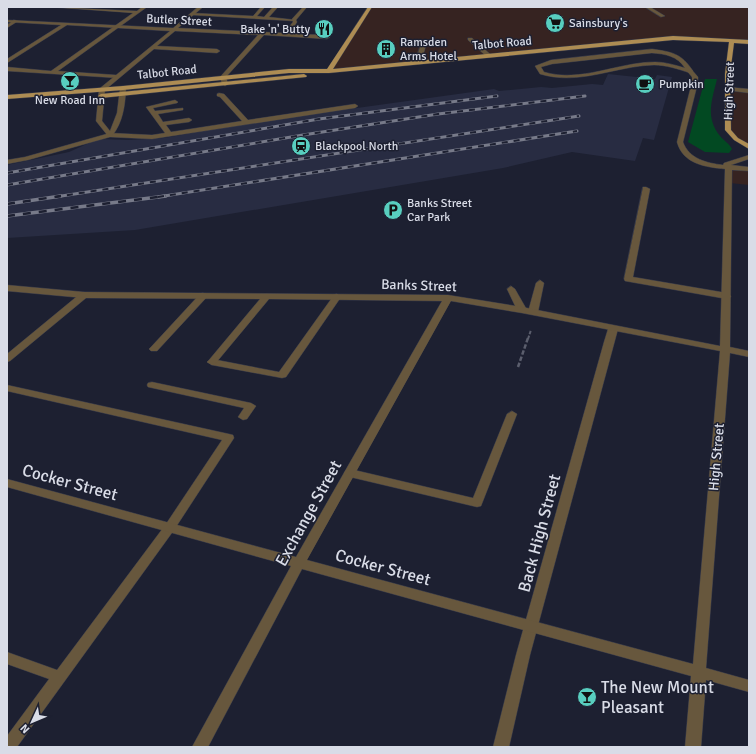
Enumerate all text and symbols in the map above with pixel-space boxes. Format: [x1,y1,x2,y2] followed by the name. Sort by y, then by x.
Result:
[146,11,212,30] street label: Butler Street
[544,12,566,34] supermarket icon: Sainsbury's
[569,16,628,31] place label: Sainsbury's
[313,18,335,40] restaurant icon: Bake 'n' Butty
[240,22,310,37] place label: Bake 'n' Butty
[472,33,532,54] street label: Talbot Road
[400,35,458,64] place label: Ramsden Arms Hotel
[375,38,397,60] building icon: Ramsden Arms Hotel
[137,62,197,83] street label: Talbot Road
[721,62,738,120] street label: High Street
[59,70,81,92] bar icon: New Road Inn
[634,73,656,95] cafe icon: Pumpkin
[659,77,704,92] place label: Pumpkin
[35,93,105,108] place label: New Road Inn
[290,135,312,157] station icon: Blackpool North
[315,139,398,154] place label: Blackpool North
[407,196,472,225] place label: Banks Street Car Park
[382,199,404,221] parking icon: Banks Street Car Park
[381,276,457,295] street label: Banks Street
[705,422,728,492] street label: High Street
[271,457,346,570] street label: Exchange Street
[20,460,120,505] street label: Cocker Street
[514,472,565,595] street label: Back High Street
[333,545,433,590] street label: Cocker Street
[601,677,714,718] place label: The New Mount Pleasant
[576,686,598,708] bar icon: The New Mount Pleasant
[12,702,52,742] north arrow
[18,721,33,736] text: N

